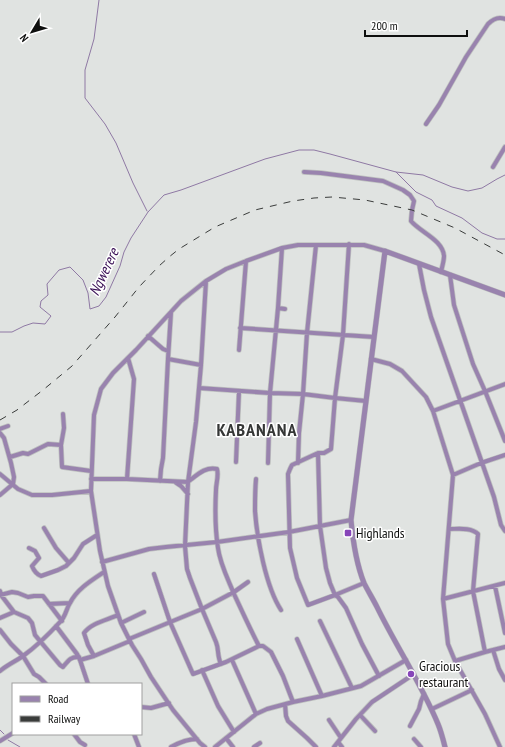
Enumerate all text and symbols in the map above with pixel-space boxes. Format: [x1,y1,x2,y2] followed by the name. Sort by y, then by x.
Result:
[12,12,52,52] north arrow
[365,12,467,38] scale bar
[371,18,398,33] text: 200 m
[17,31,31,45] text: N
[84,244,123,298] water label: Ngwerere
[216,418,298,441] district label: KABANANA
[356,524,405,542] place label: Highlands
[343,528,353,538] marker: Highlands
[419,657,468,691] place label: Gracious restaurant
[406,669,416,679] marker: Gracious restaurant
[12,683,142,735] legend
[48,691,68,706] text: Road
[48,711,81,726] text: Railway

